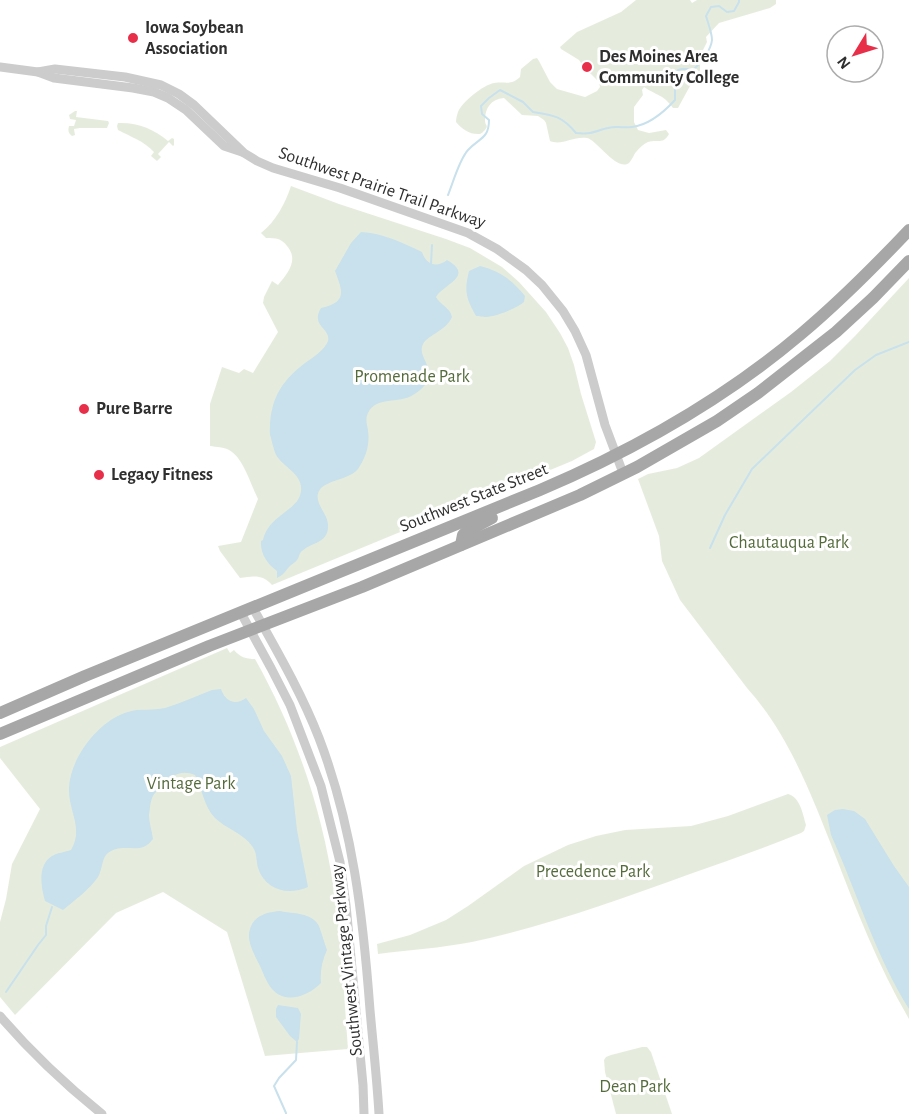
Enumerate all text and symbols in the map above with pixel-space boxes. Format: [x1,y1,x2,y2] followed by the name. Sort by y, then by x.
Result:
[145,19,244,58] place label: Iowa Soybean Association
[825,24,885,84] north arrow
[126,31,140,45] marker: Iowa Soybean Association
[599,48,739,87] place label: Des Moines Area Community College
[834,53,854,72] text: N
[580,60,594,74] marker: Des Moines Area Community College
[276,144,488,232] street label: Southwest Prairie Trail Parkway
[354,368,471,386] park label: Promenade Park
[96,400,173,418] place label: Pure Barre
[77,402,91,416] marker: Pure Barre
[397,460,551,536] street label: Southwest State Street
[111,466,213,484] place label: Legacy Fitness
[92,468,106,482] marker: Legacy Fitness
[729,534,850,552] park label: Chautauqua Park
[147,775,236,793] park label: Vintage Park
[328,863,366,1057] street label: Southwest Vintage Parkway
[536,863,651,881] park label: Precedence Park
[599,1078,671,1096] park label: Dean Park

